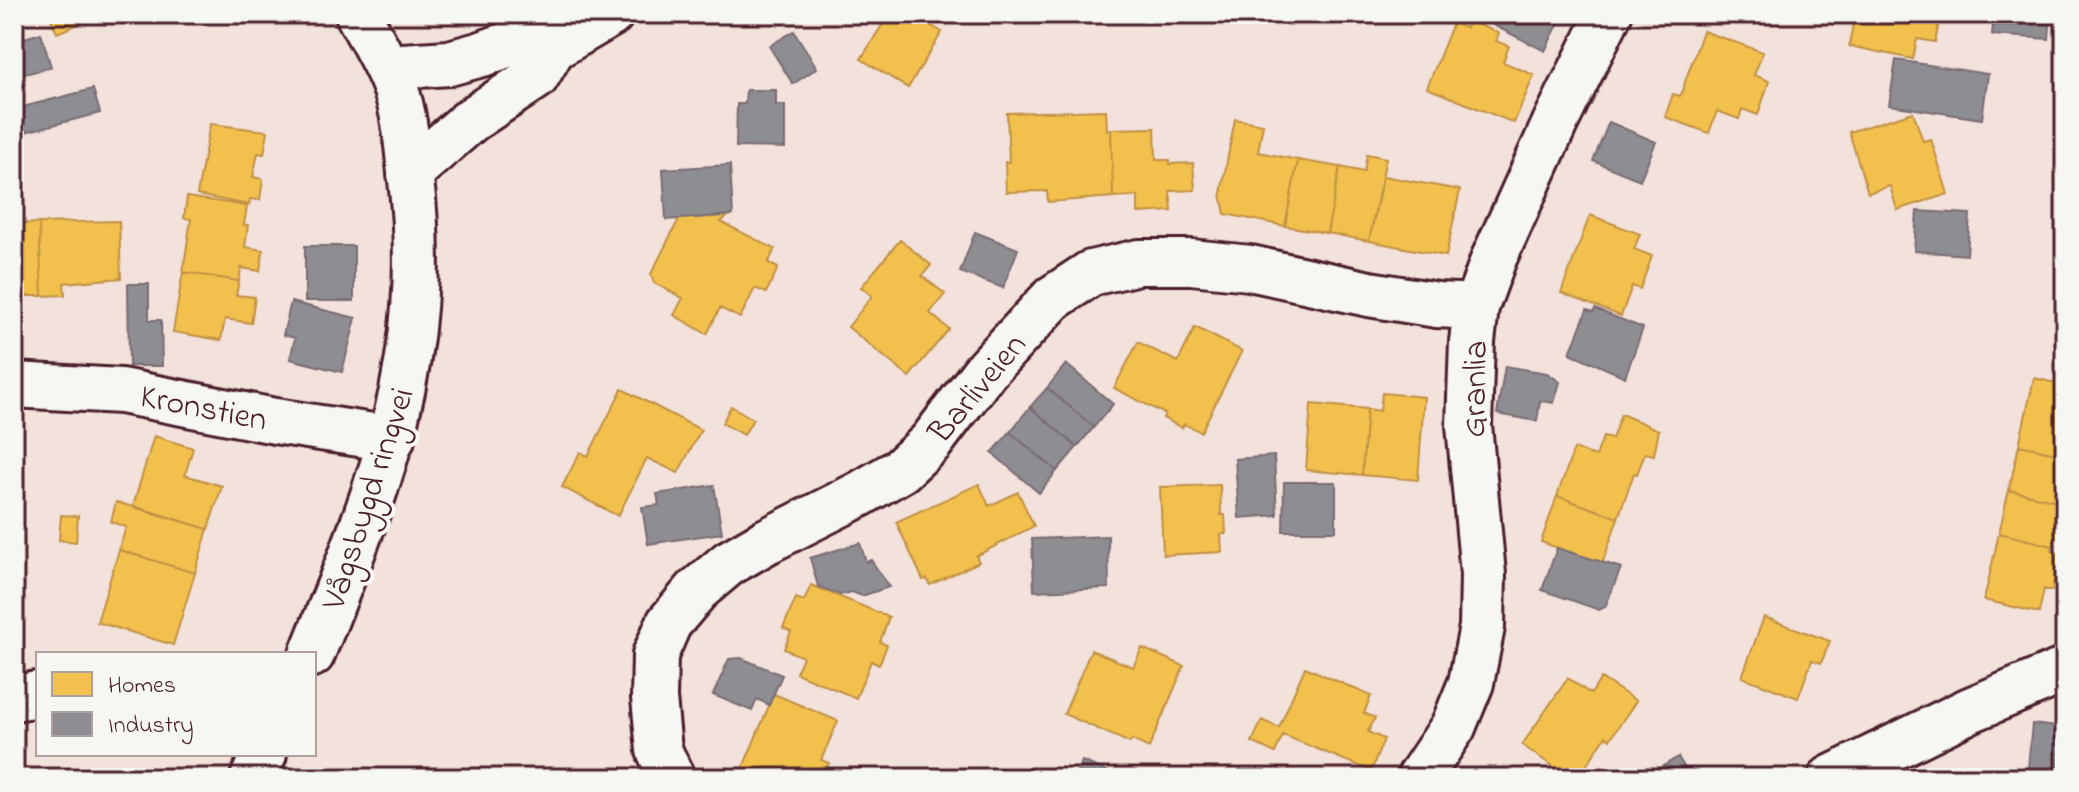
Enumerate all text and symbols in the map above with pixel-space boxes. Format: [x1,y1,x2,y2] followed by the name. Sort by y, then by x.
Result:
[917,323,1040,457] street label: Barliveien
[1451,340,1503,438] street label: Granlia
[135,373,271,447] street label: Kronstien
[310,382,429,618] street label: Vågsbygd ringvei
[36,652,316,756] legend
[108,669,176,704] text: Homes
[108,709,194,745] text: Industry

